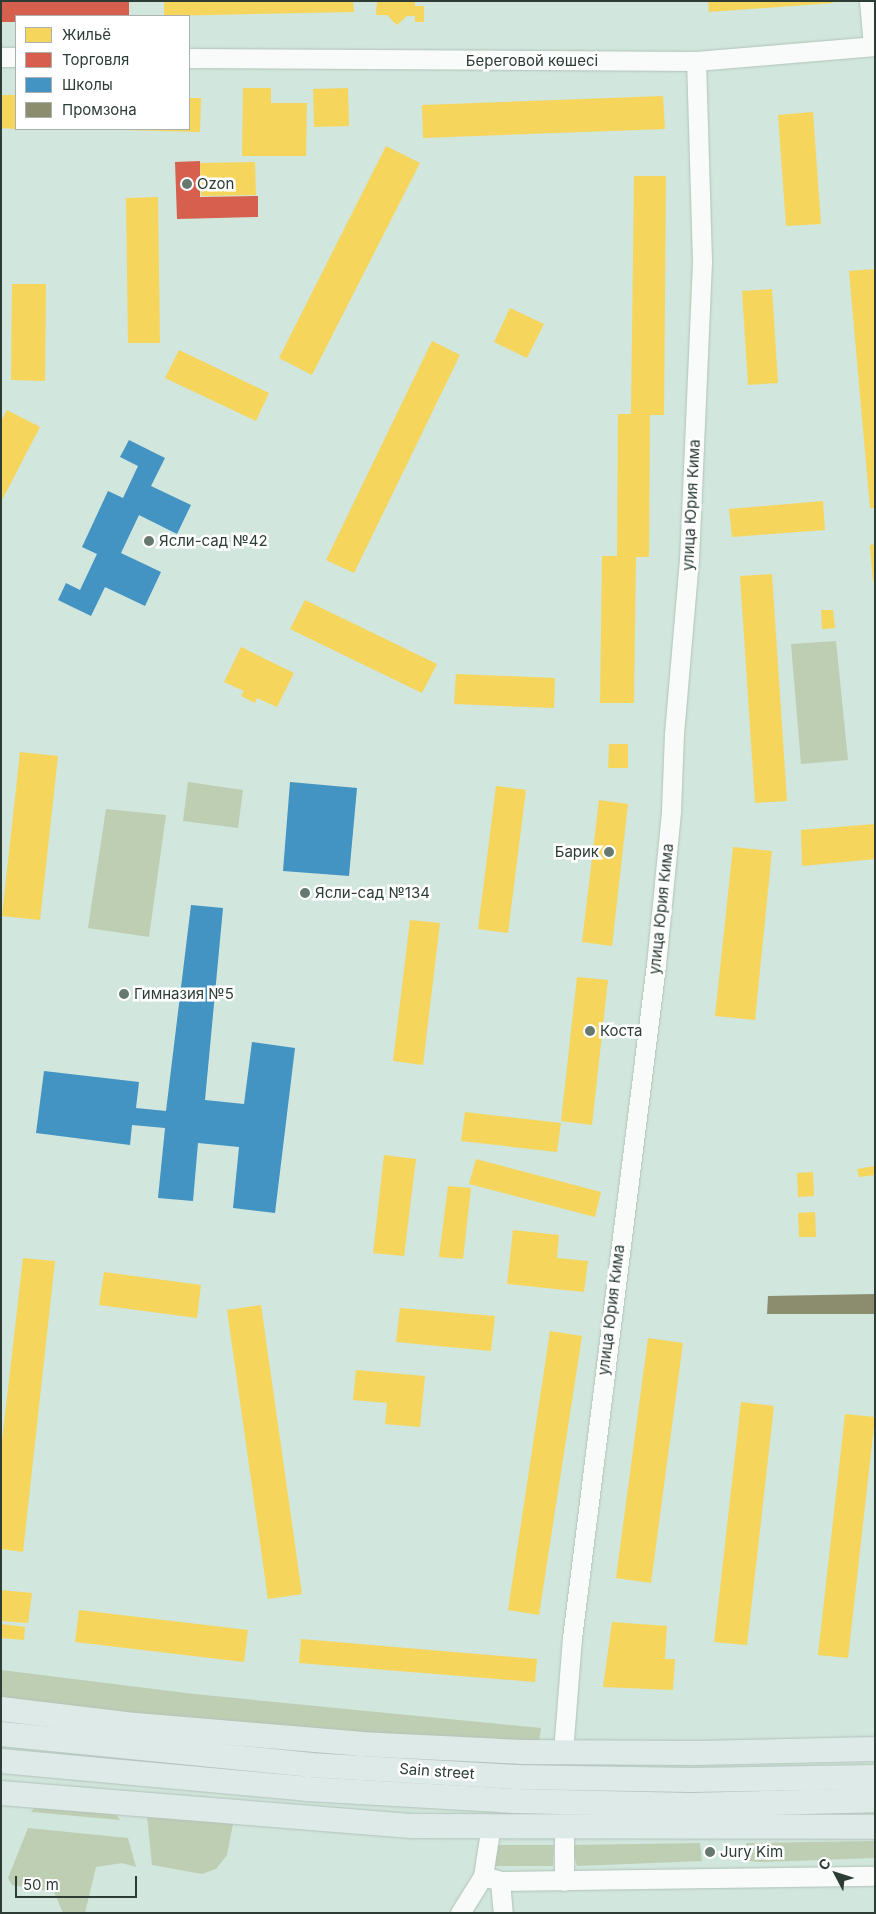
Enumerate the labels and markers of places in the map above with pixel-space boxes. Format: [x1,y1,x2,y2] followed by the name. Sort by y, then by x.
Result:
[197,175,234,193] place label: Ozon
[181,178,193,190] marker: Ozon
[159,532,268,550] place label: Ясли-сад №42
[143,535,155,547] marker: Ясли-сад №42
[555,843,599,861] place label: Барик
[603,846,615,858] marker: Барик
[315,884,430,902] place label: Ясли-сад №134
[299,887,311,899] marker: Ясли-сад №134
[134,985,234,1003] place label: Гимназия №5
[118,988,130,1000] marker: Гимназия №5
[600,1022,642,1040] place label: Коста
[584,1025,596,1037] marker: Коста
[720,1843,783,1861] place label: Jury Kim
[704,1846,716,1858] marker: Jury Kim

